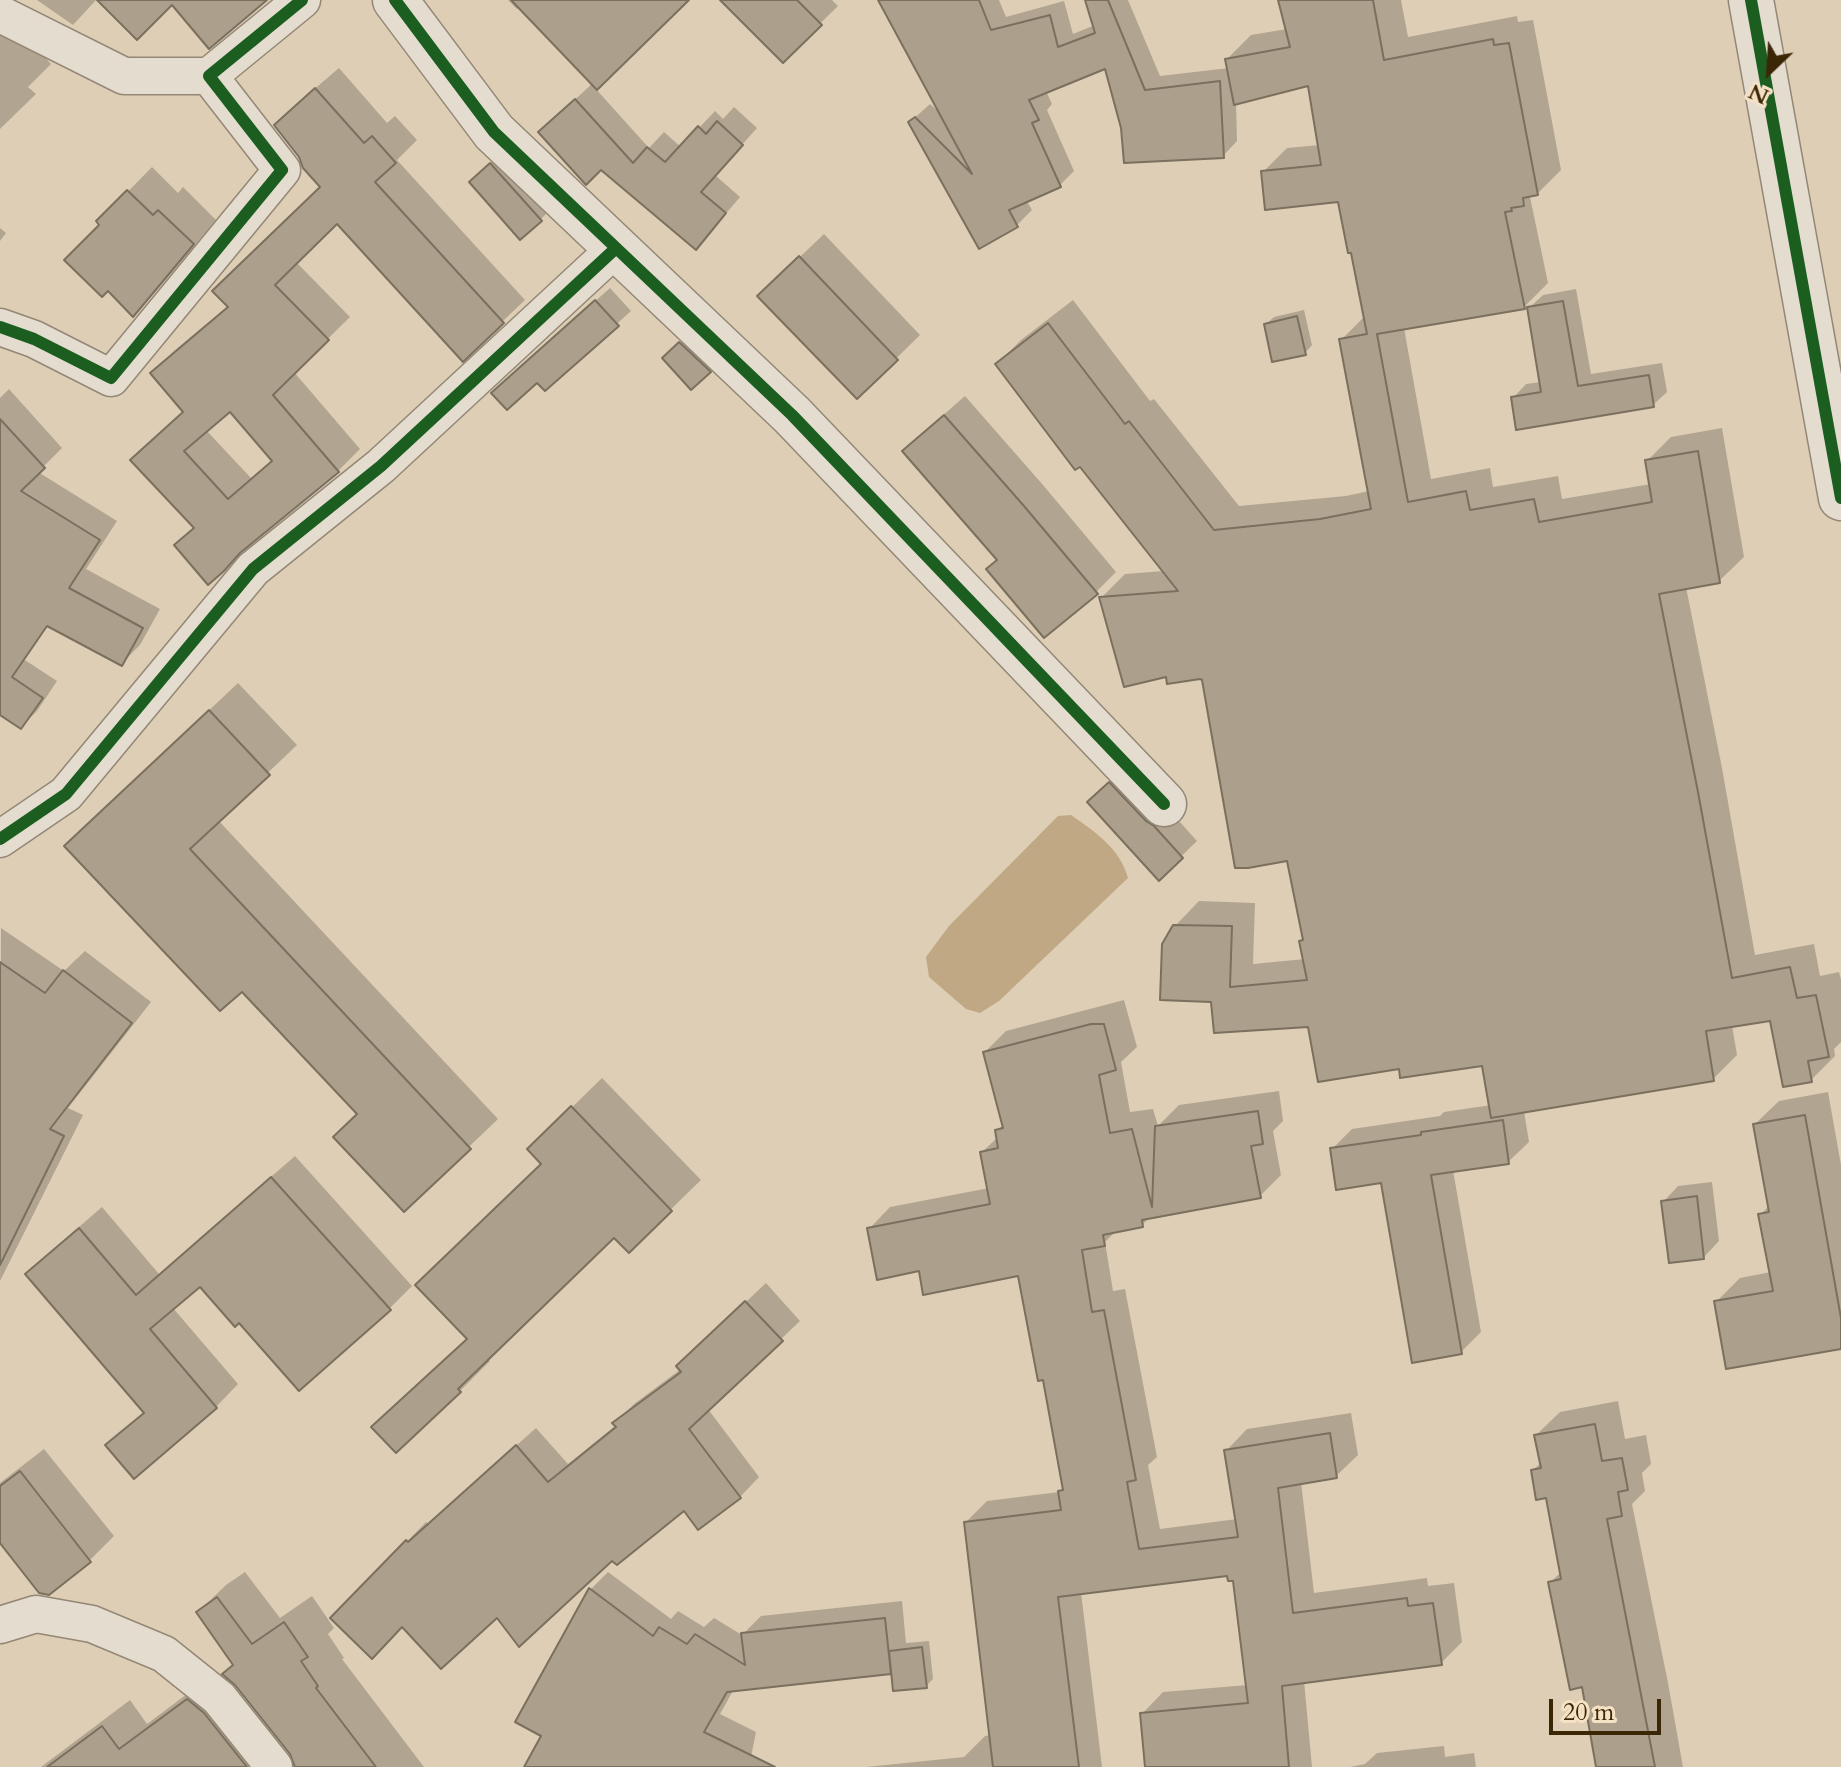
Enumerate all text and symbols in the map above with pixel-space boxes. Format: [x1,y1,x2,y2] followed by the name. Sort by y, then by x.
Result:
[1729,32,1809,112] north arrow
[1744,76,1774,111] text: N
[1553,1683,1665,1733] scale bar
[1563,1696,1614,1729] text: 20 m

